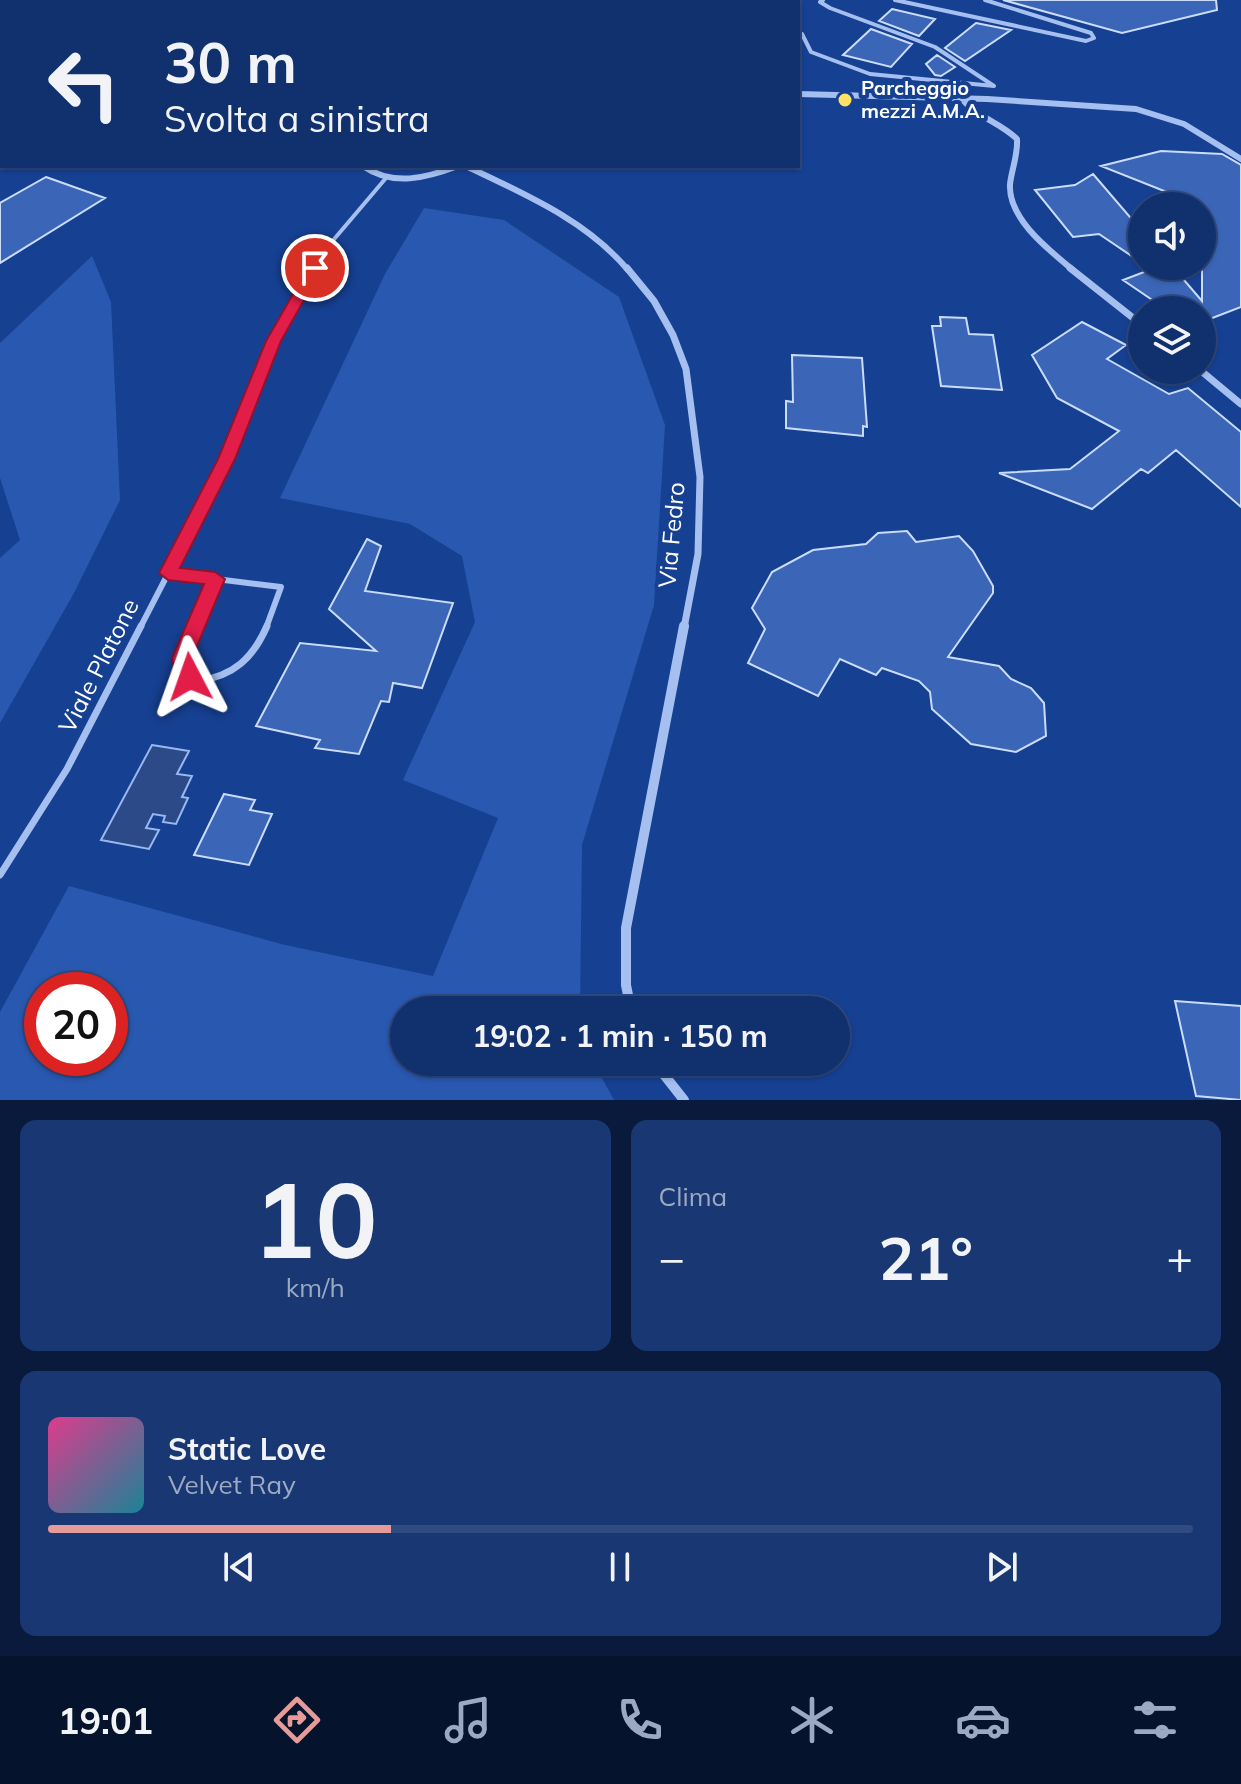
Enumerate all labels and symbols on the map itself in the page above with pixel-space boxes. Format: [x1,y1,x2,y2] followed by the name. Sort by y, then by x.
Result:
[861,75,985,123] place label: Parcheggio mezzi A.M.A.
[836,91,854,109] marker: Parcheggio mezzi A.M.A.
[281,234,349,302] pin
[651,481,691,589] street label: Via Fedro
[51,593,145,738] street label: Viale Platone
[148,635,232,719] position arrow
[24,972,128,1076] speed limit sign: 20

